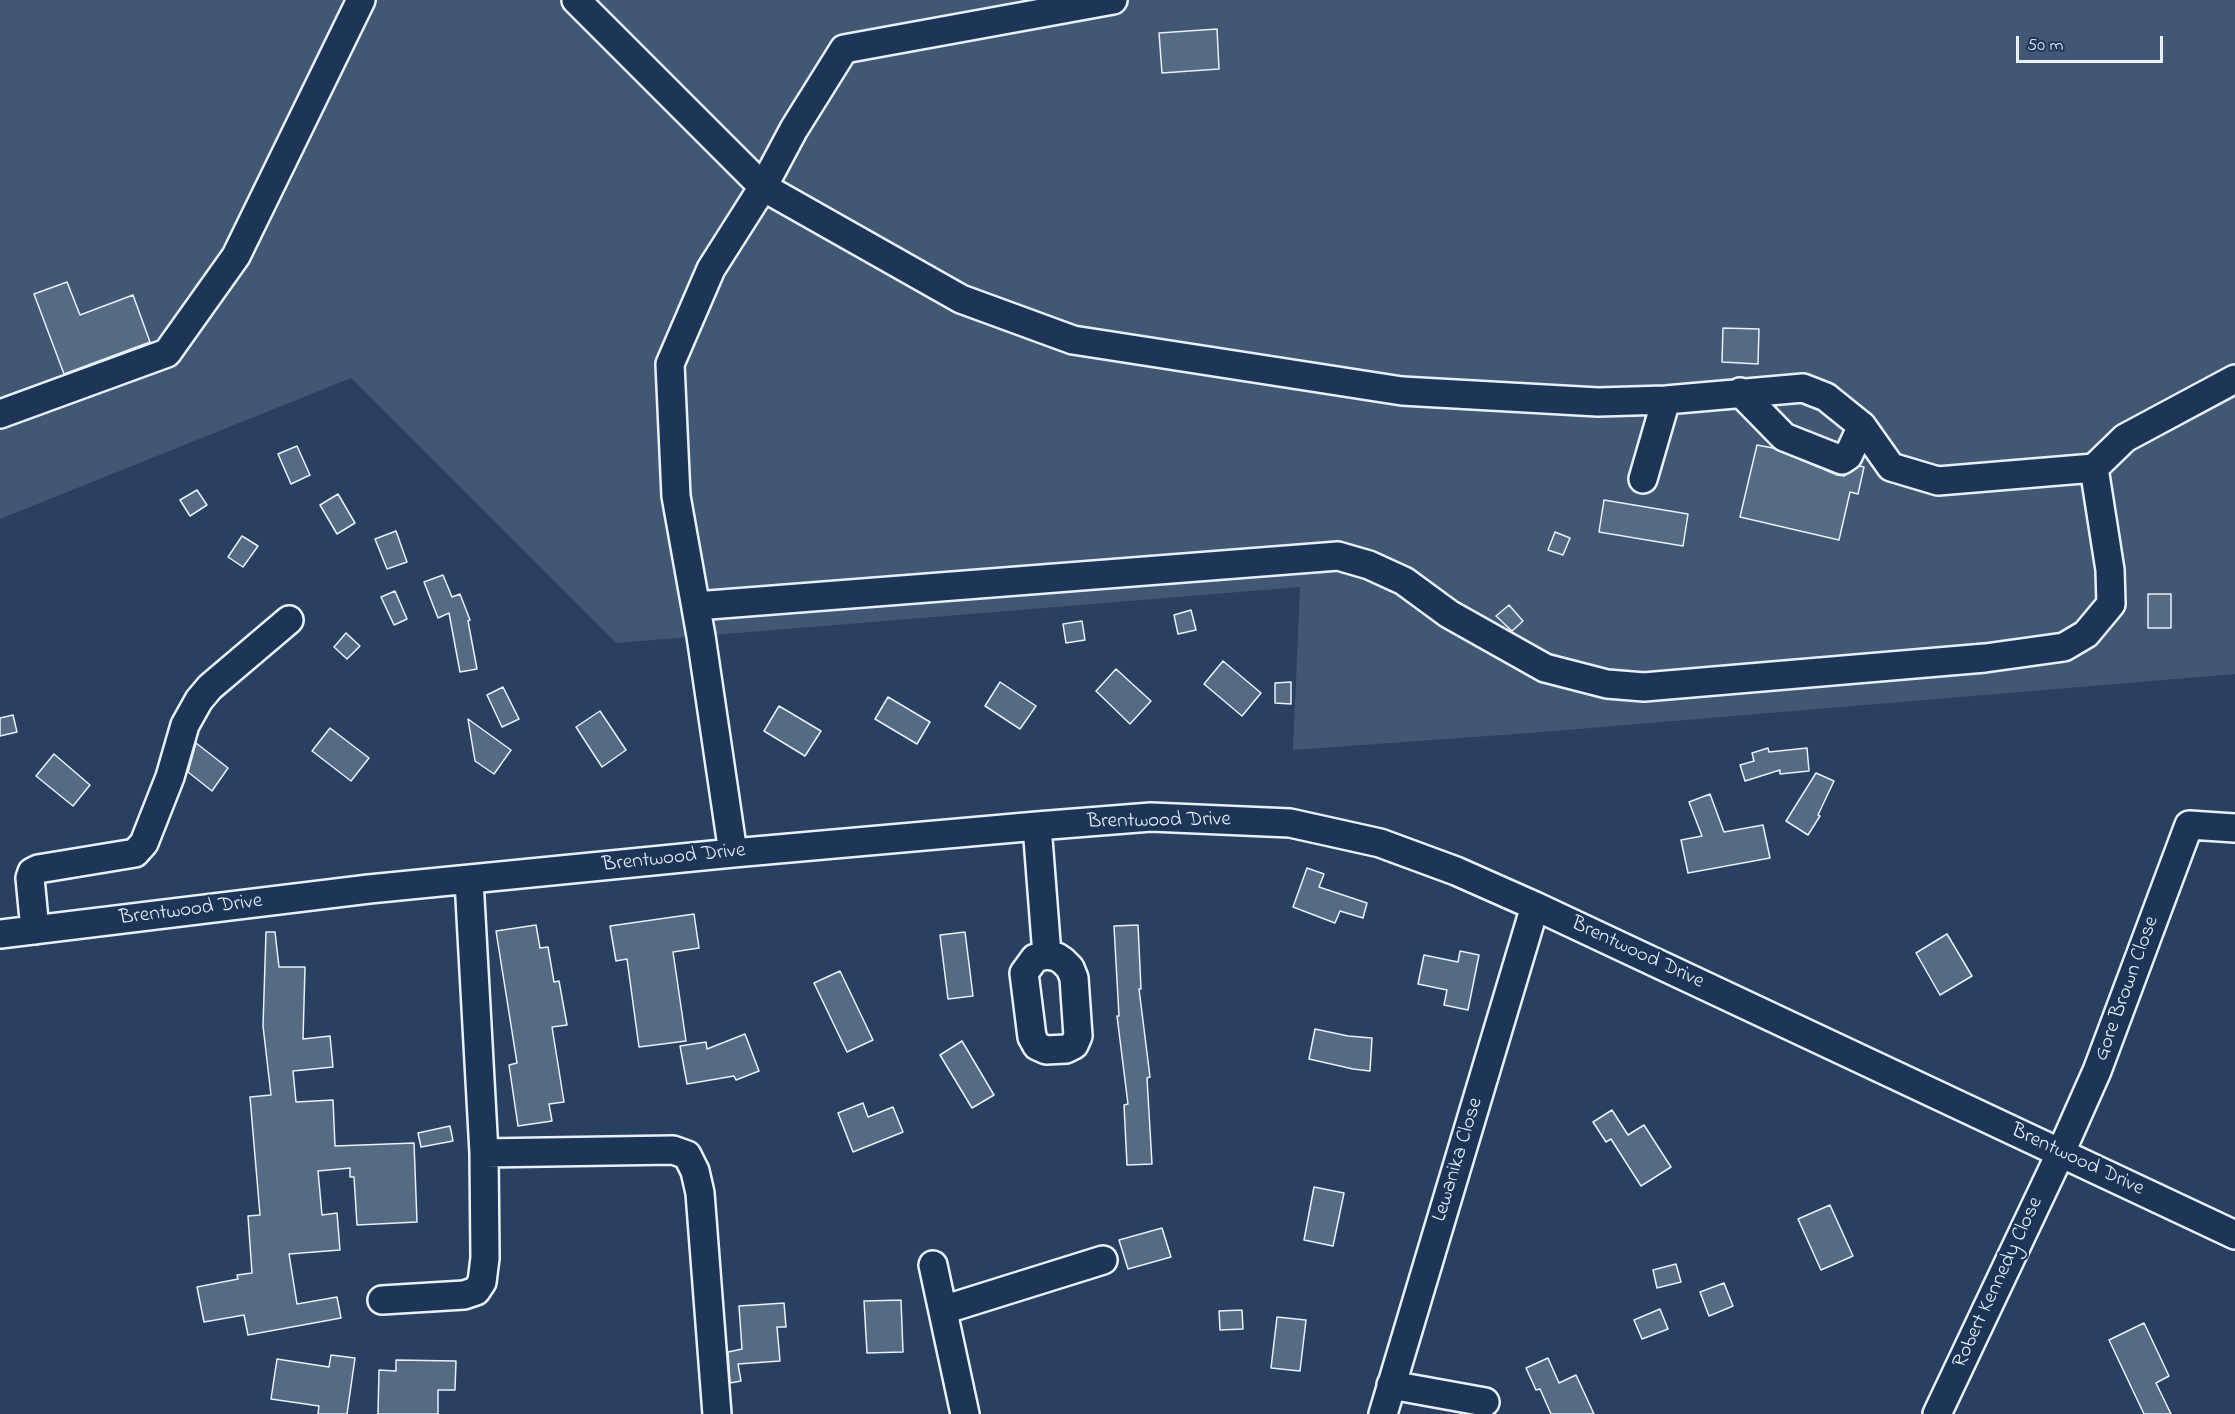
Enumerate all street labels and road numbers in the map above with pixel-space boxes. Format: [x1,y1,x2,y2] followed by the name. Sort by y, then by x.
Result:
[1087,808,1231,836] street label: Brentwood Drive
[601,839,747,879] street label: Brentwood Drive
[118,890,264,932] street label: Brentwood Drive
[1567,912,1707,996] street label: Brentwood Drive
[2090,913,2166,1065] street label: Gore Brown Close
[1428,1095,1490,1225] street label: Lewanika Close
[2007,1119,2147,1203] street label: Brentwood Drive
[1948,1194,2050,1372] street label: Robert Kennedy Close

